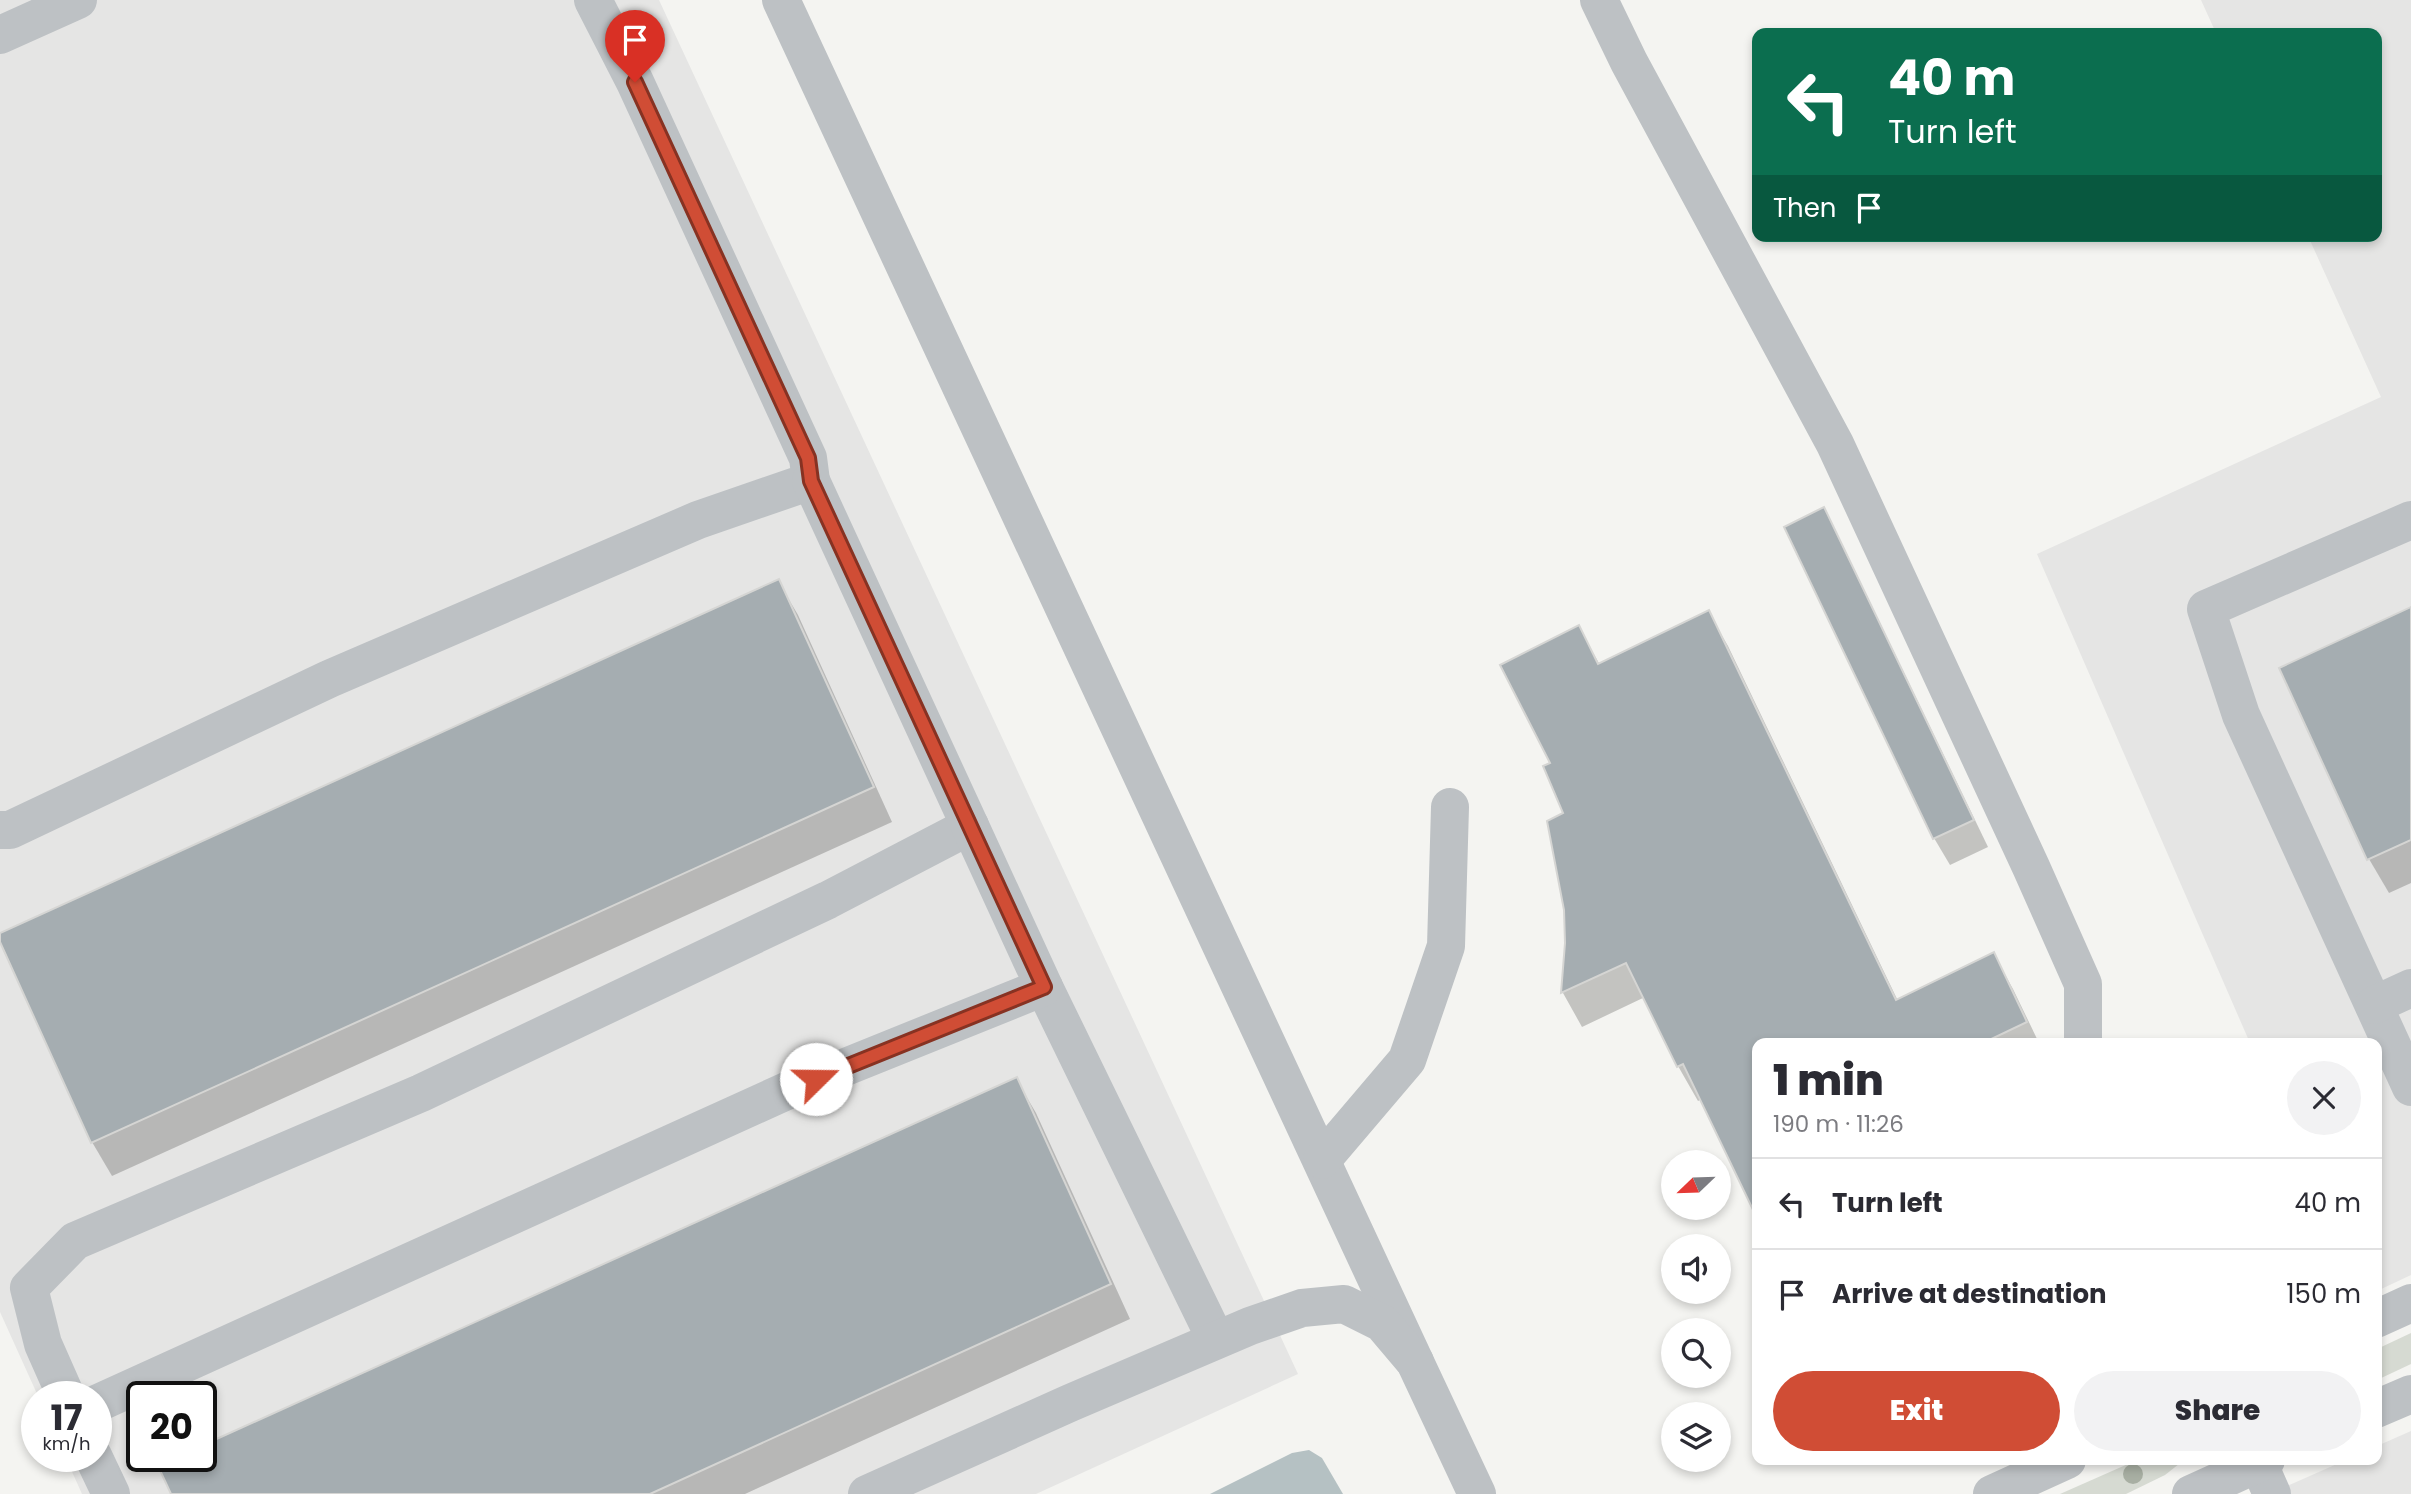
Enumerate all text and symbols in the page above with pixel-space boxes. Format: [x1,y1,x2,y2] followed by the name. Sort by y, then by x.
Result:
[605,10,665,82] pin
[616,21,654,59] icon: arrive
[1888,44,2015,112] text: 40 m
[1773,56,1864,147] icon: left
[1888,109,2017,154] text: Turn left
[1850,189,1888,227] icon: arrive
[1773,190,1836,226] text: Then
[779,1042,853,1116] position arrow
[1773,1051,1884,1110] text: 1 min
[2287,1061,2361,1135] button: close
[1773,1108,1904,1140] text: 190 m · 11:26
[1661,1150,1731,1220] north arrow
[1661,1150,1731,1472] map controls
[1773,1185,1811,1223] icon: left
[1832,1185,1943,1221] text: Turn left
[2295,1185,2361,1221] text: 40 m
[1661,1234,1731,1304] button: sound
[1773,1276,1811,1314] icon: arrive
[1832,1276,2107,1312] text: Arrive at destination
[2286,1276,2361,1312] text: 150 m
[1661,1318,1731,1388] button: search
[1773,1371,2060,1451] button: Exit
[2074,1371,2361,1451] button: Share
[126,1381,217,1472] speed limit sign: 20
[51,1393,82,1442] text: 17
[1661,1402,1731,1472] button: layers
[43,1431,90,1456] text: km/h

